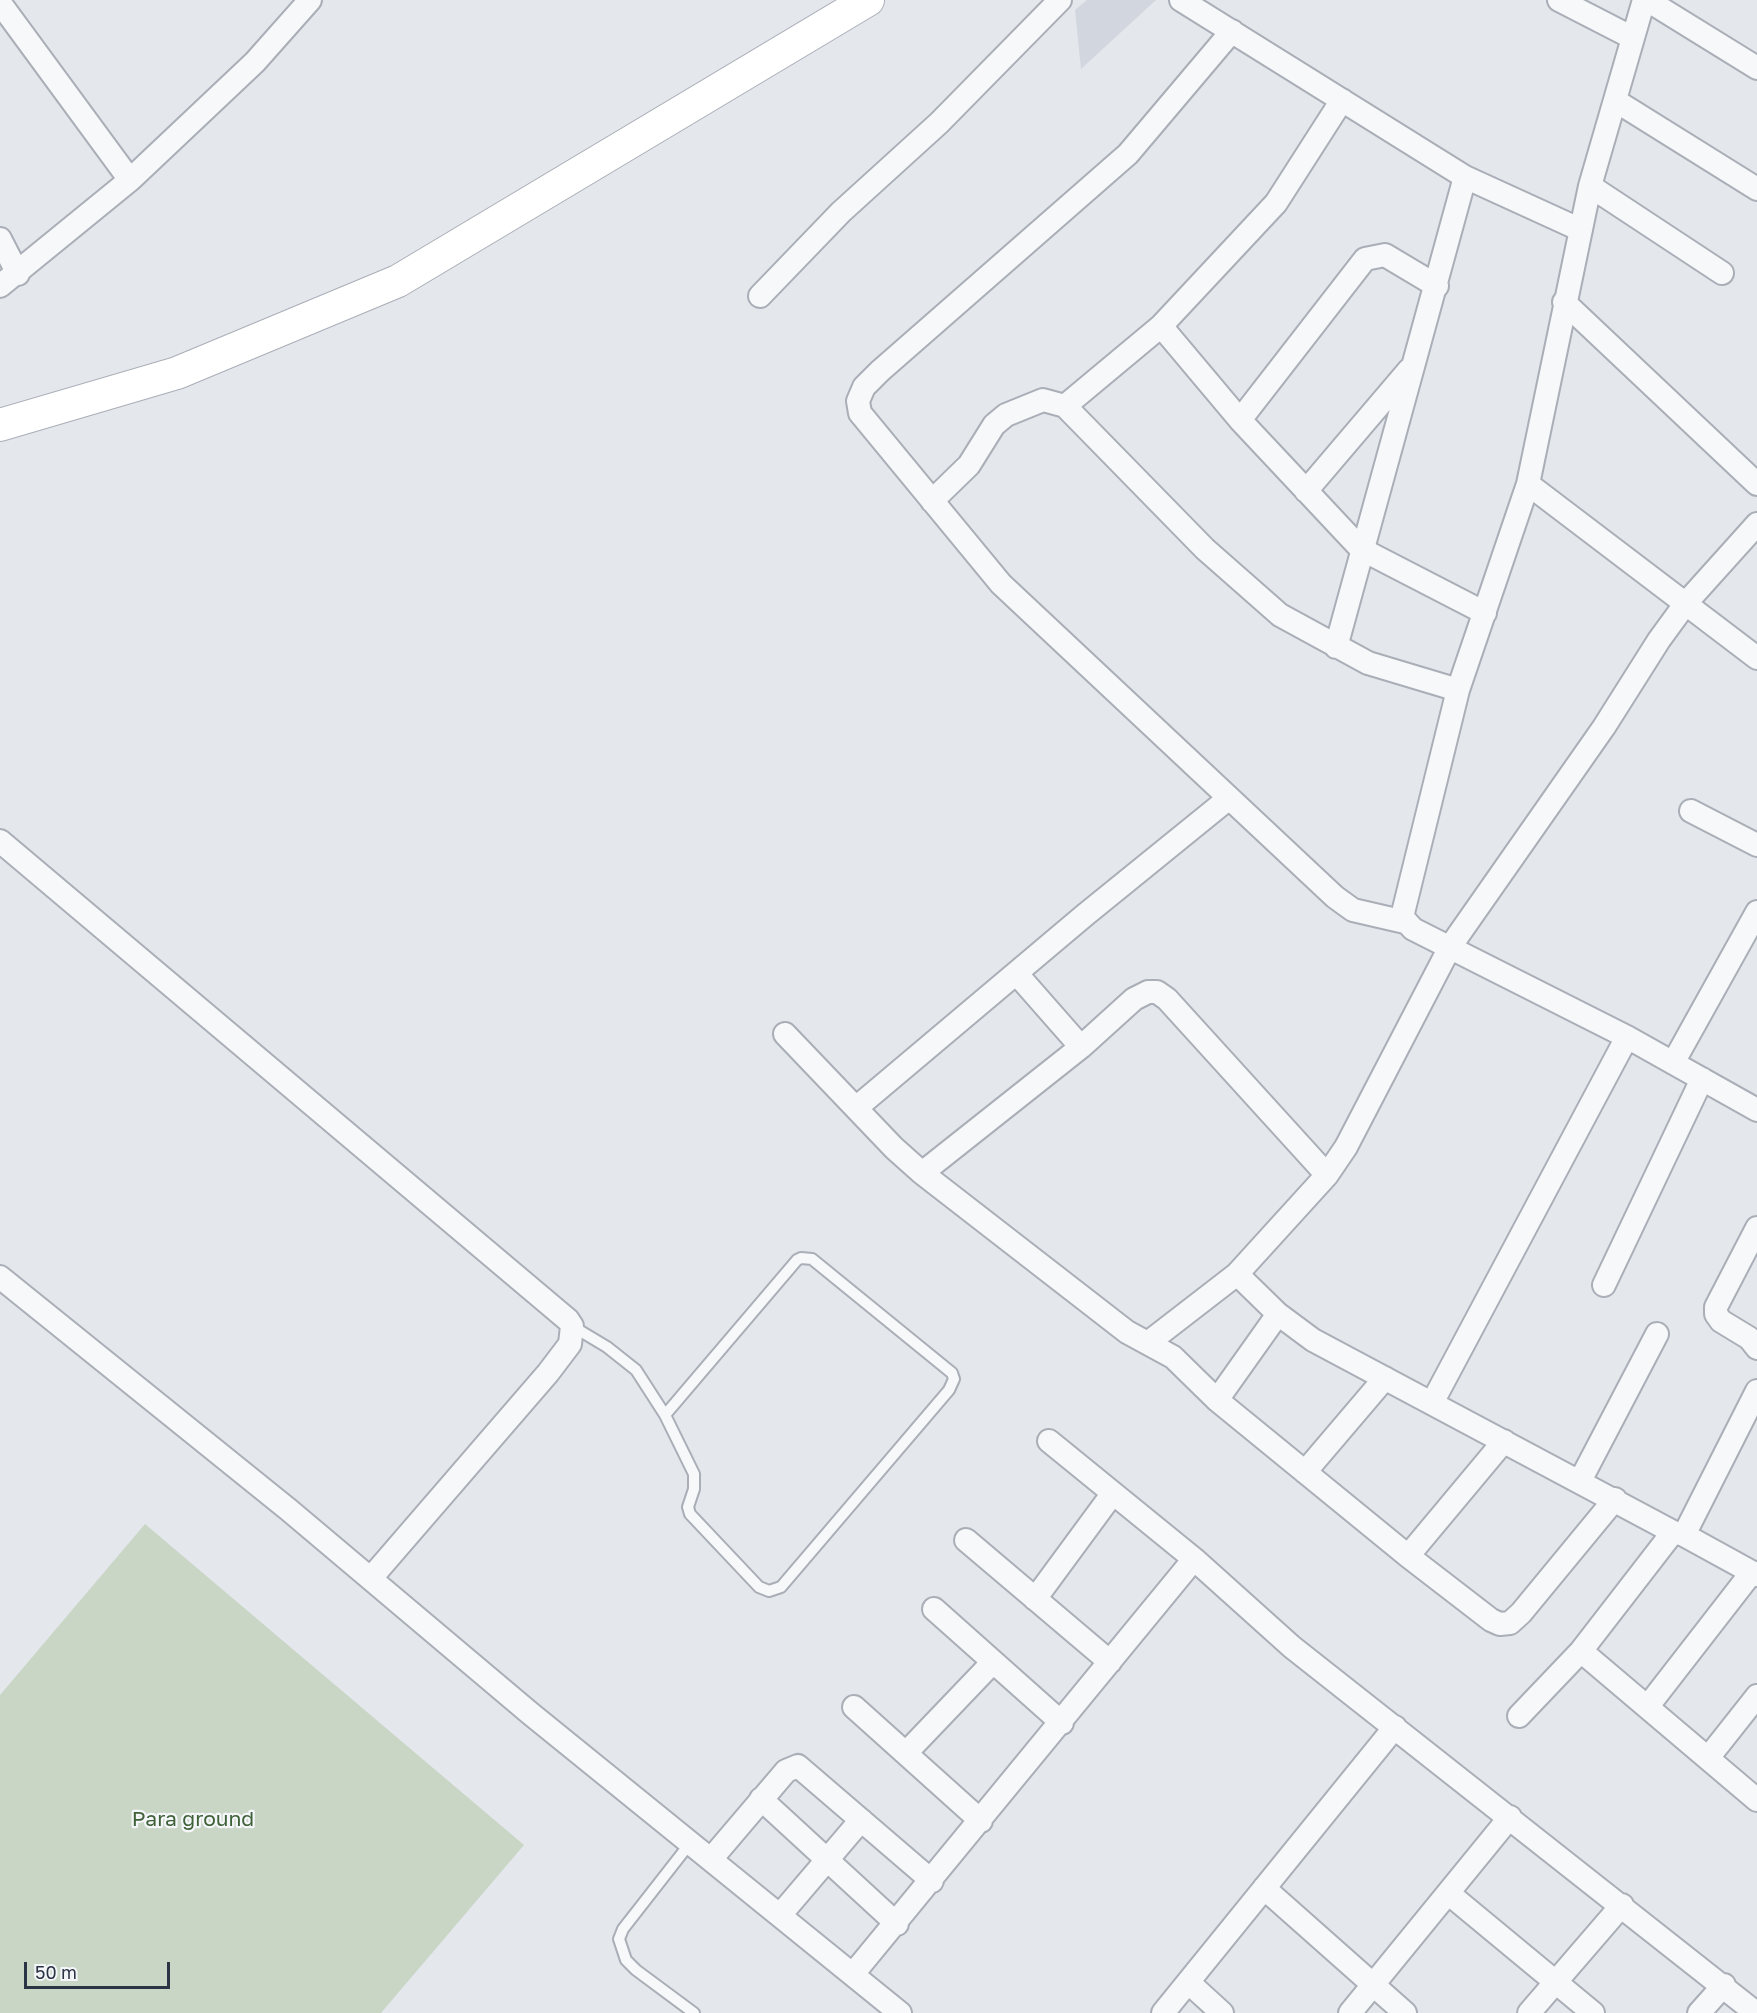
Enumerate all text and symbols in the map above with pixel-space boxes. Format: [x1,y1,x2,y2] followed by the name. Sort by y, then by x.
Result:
[132,1806,254,1832] park label: Para ground
[27,1950,172,1988] scale bar
[35,1961,77,1983] text: 50 m

